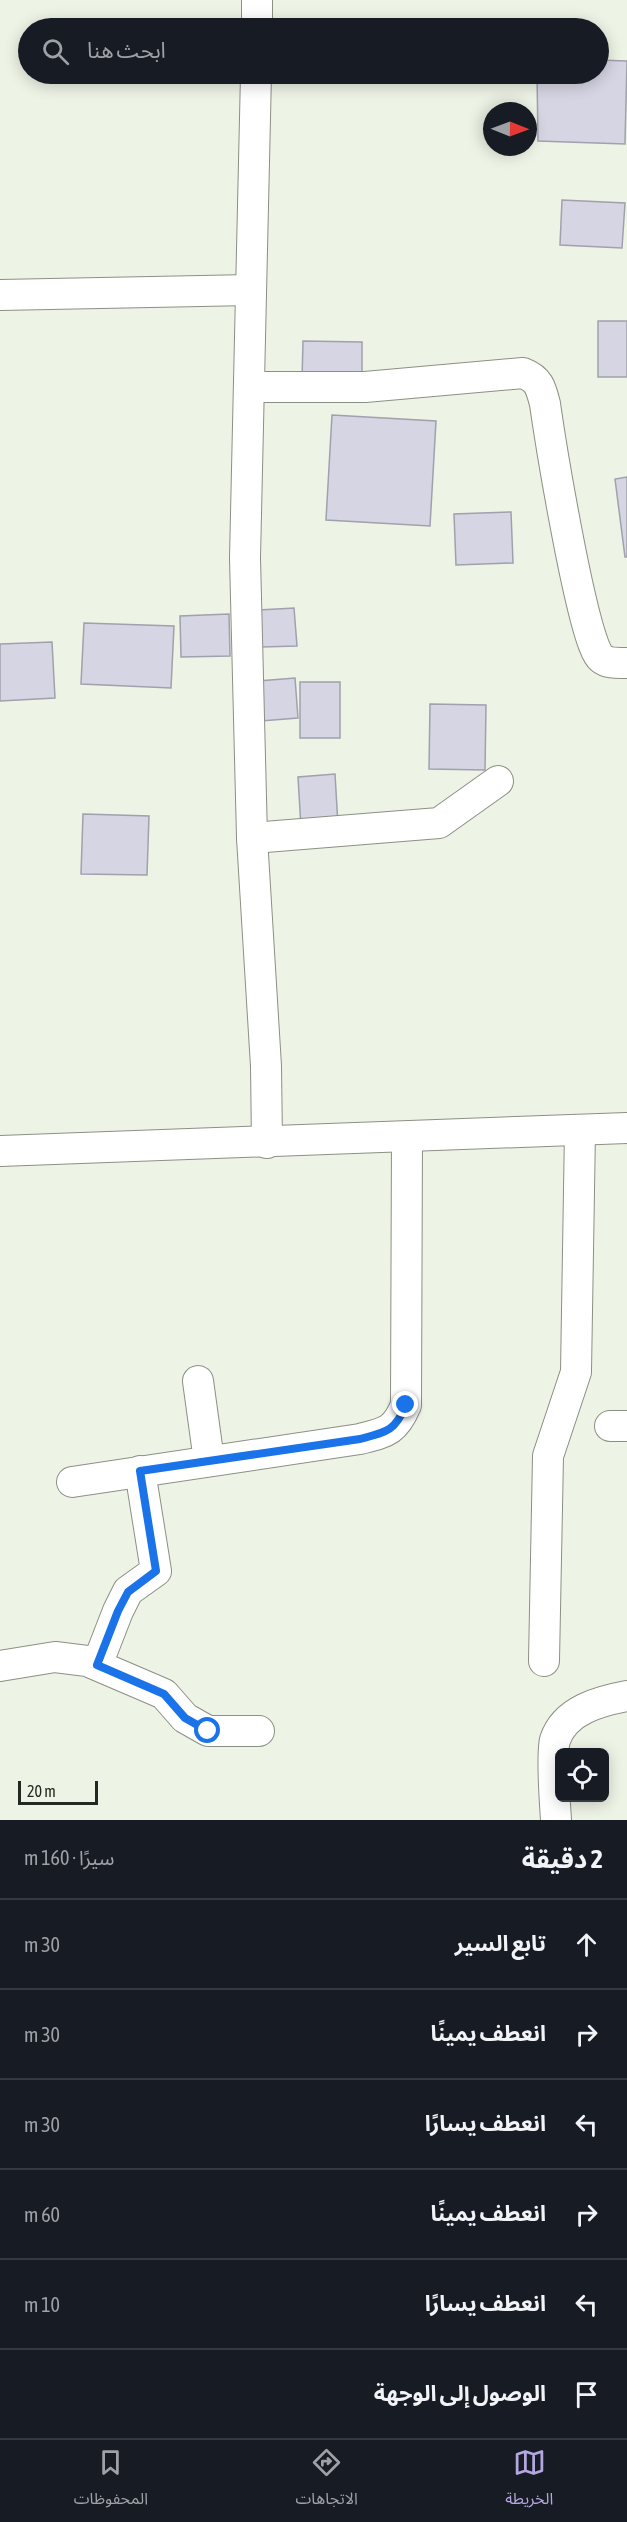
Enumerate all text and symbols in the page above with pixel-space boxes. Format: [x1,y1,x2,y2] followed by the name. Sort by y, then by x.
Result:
[18,18,609,84] search box
[39,35,72,68] icon: search
[87,37,166,63] text: ابحث هنا
[483,102,537,156] north arrow
[392,1391,418,1417] route end
[194,1717,220,1743] route start
[555,1748,609,1802] map controls
[555,1748,609,1802] button: locate
[18,1778,98,1806] scale bar
[27,1782,56,1800] text: 20 m
[522,1844,603,1874] text: 2 دقيقة
[24,1846,114,1869] text: سيرًا · 160 m
[570,1928,603,1961] icon: ahead
[455,1930,546,1956] text: تابع السير
[24,1933,60,1956] text: 30 m
[570,2018,603,2051] icon: right
[430,2020,546,2046] text: انعطف يمينًا
[24,2023,60,2046] text: 30 m
[570,2108,603,2141] icon: left
[425,2110,546,2136] text: انعطف يسارًا
[24,2113,60,2136] text: 30 m
[570,2198,603,2231] icon: right
[430,2200,546,2226] text: انعطف يمينًا
[24,2203,60,2226] text: 60 m
[570,2288,603,2321] icon: left
[425,2290,546,2316] text: انعطف يسارًا
[24,2293,60,2316] text: 10 m
[570,2378,603,2411] icon: arrive
[374,2380,546,2406] text: الوصول إلى الوجهة
[74,2446,148,2516] tab: المحفوظات
[295,2446,358,2516] tab: الاتجاهات
[505,2446,553,2516] tab: الخريطة

